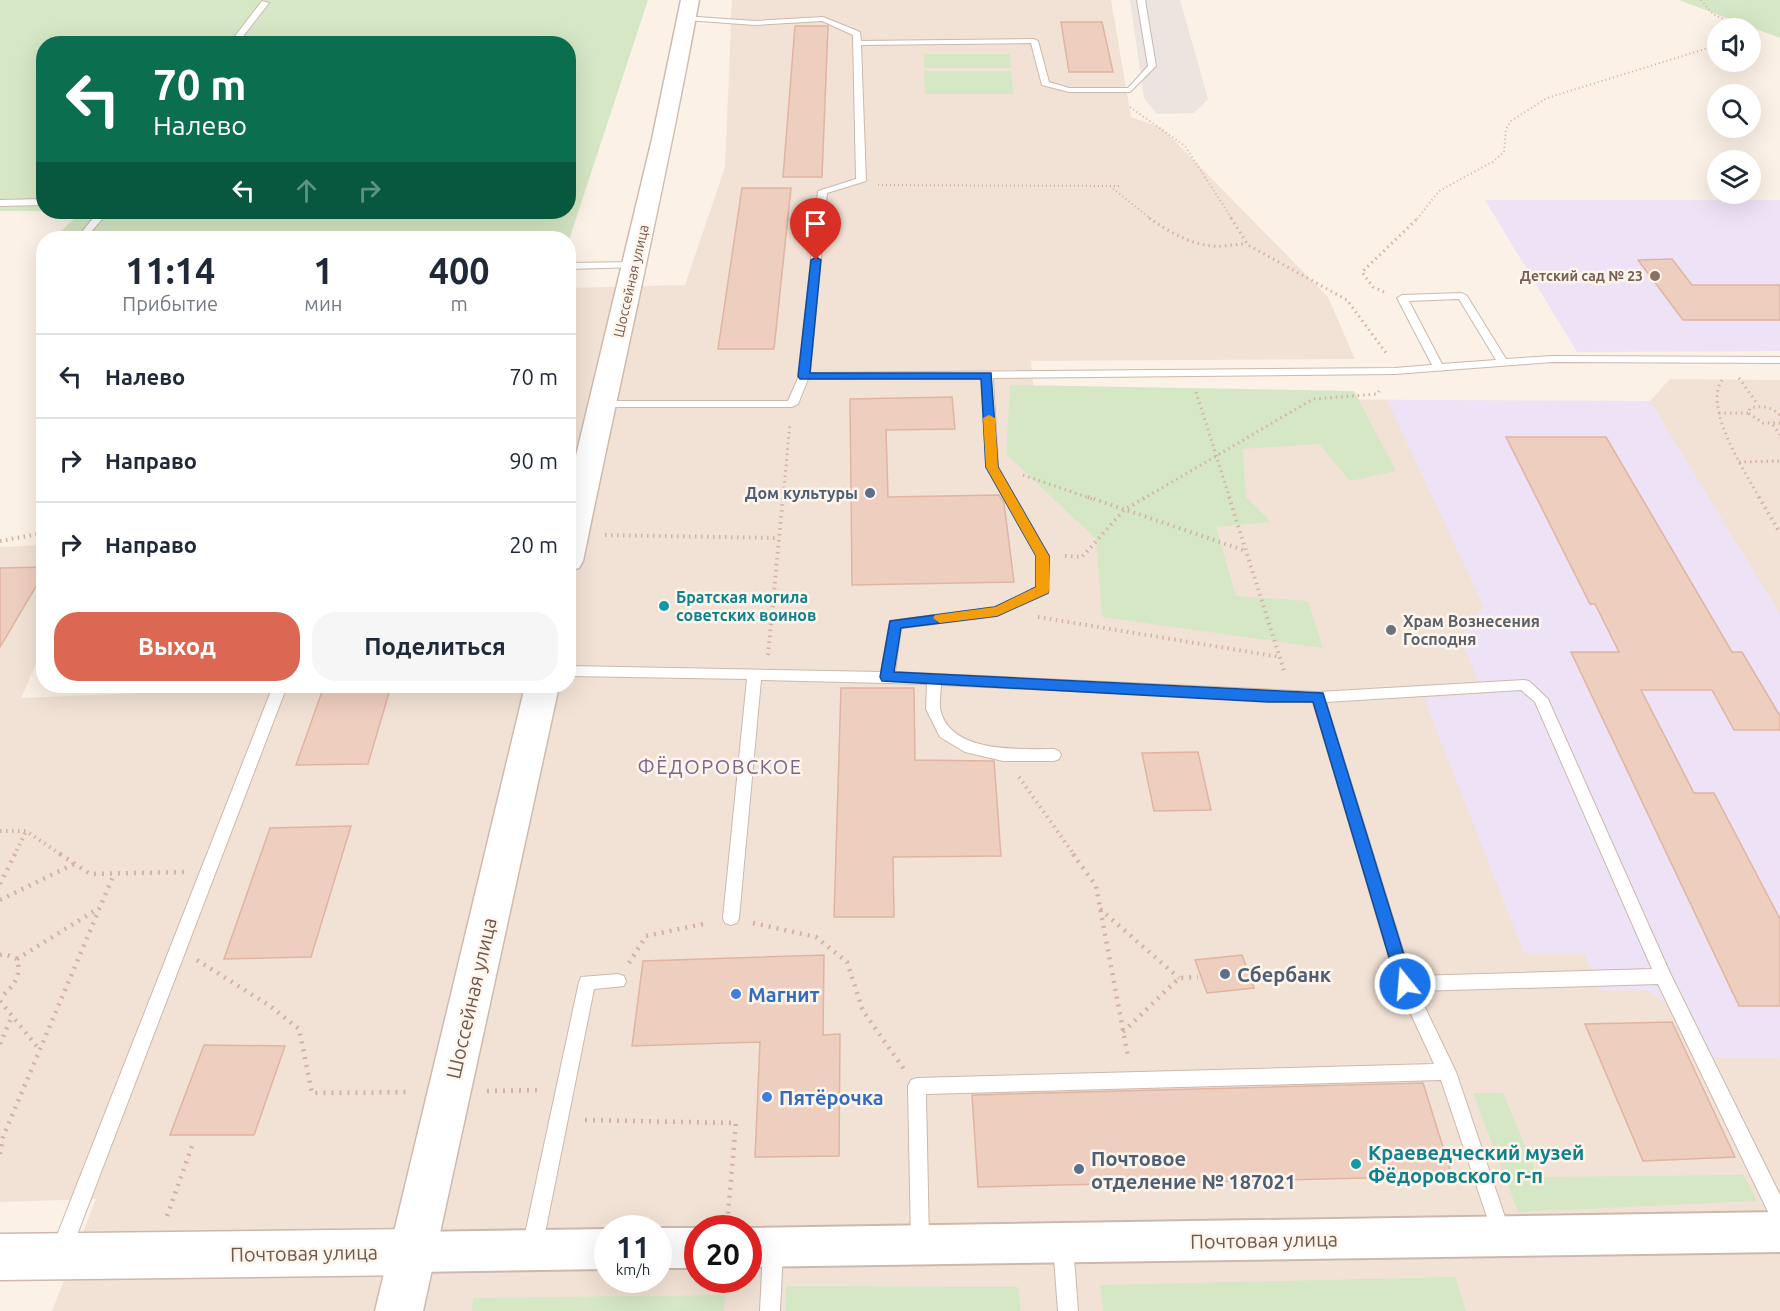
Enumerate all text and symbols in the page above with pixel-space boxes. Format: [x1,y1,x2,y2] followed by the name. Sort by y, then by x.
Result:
[1707,18,1761,204] map controls
[1707,18,1761,72] button: sound
[54,60,132,138] icon: left
[153,61,247,108] text: 70 m
[1707,84,1761,138] button: search
[153,110,247,140] text: Налево
[1707,150,1761,204] button: layers
[227,174,260,207] icon: left
[290,174,323,207] icon: ahead
[353,174,386,207] icon: right
[790,198,841,260] pin
[799,207,832,240] icon: arrive
[610,223,652,339] street label: Шоссейная улица
[125,250,215,291] text: 11:14
[313,250,334,291] text: 1
[429,250,490,291] text: 400
[1520,268,1643,284] place label: Детский сад № 23
[1648,269,1662,283] marker: Детский сад № 23
[122,292,218,315] text: Прибытие
[304,292,342,315] text: мин
[451,292,468,315] text: m
[54,360,87,393] icon: left
[105,364,185,389] text: Налево
[509,364,558,389] text: 70 m
[54,444,87,477] icon: right
[105,448,197,473] text: Направо
[509,448,558,473] text: 90 m
[745,484,858,502] place label: Дом культуры
[863,486,877,500] marker: Дом культуры
[54,528,87,561] icon: right
[105,532,197,557] text: Направо
[509,532,558,557] text: 20 m
[676,588,816,624] place label: Братская могила советских воинов
[657,599,671,613] marker: Братская могила советских воинов
[54,612,300,681] button: Выход
[312,612,558,681] button: Поделиться
[1403,612,1540,648] place label: Храм Вознесения Господня
[1384,623,1398,637] marker: Храм Вознесения Господня
[637,755,803,778] district label: ФЁДОРОВСКОЕ
[441,915,501,1081] street label: Шоссейная улица
[1373,952,1437,1016] position arrow
[1237,963,1332,986] place label: Сбербанк
[1218,967,1232,981] marker: Сбербанк
[748,983,820,1006] place label: Магнит
[729,987,743,1001] marker: Магнит
[779,1086,884,1109] place label: Пятёрочка
[760,1090,774,1104] marker: Пятёрочка
[1368,1141,1584,1187] place label: Краеведческий музей Фёдоровского г-п
[1091,1147,1296,1193] place label: Почтовое отделение № 187021
[1349,1157,1363,1171] marker: Краеведческий музей Фёдоровского г-п
[1072,1162,1086,1176] marker: Почтовое отделение № 187021
[684,1215,762,1293] speed limit sign: 20
[1190,1227,1338,1253] street label: Почтовая улица
[616,1230,650,1264] text: 11
[230,1240,378,1266] street label: Почтовая улица
[616,1261,650,1278] text: km/h

